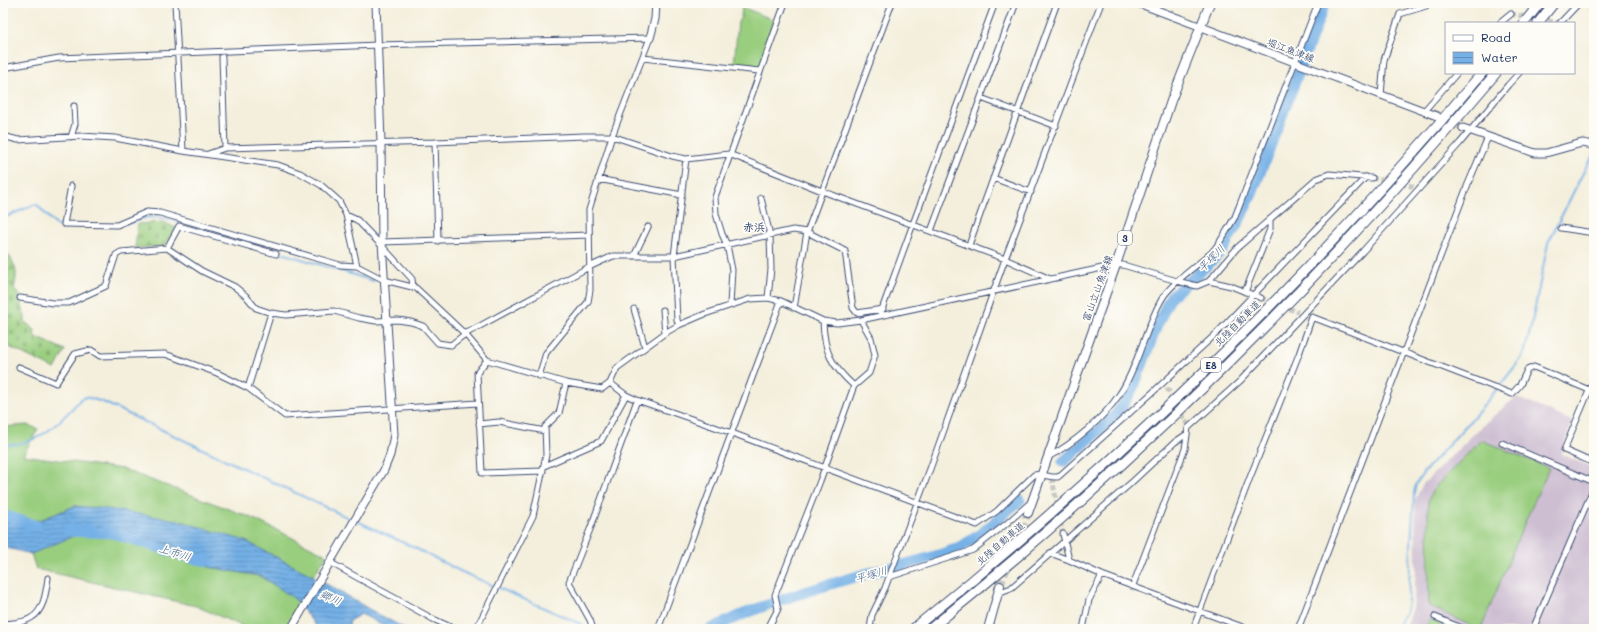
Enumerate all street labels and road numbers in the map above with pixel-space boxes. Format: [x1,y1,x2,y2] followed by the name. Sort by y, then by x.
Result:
[1265,35,1317,65] street label: 堀江魚津線
[1118,231,1132,245] road number: 3
[1078,253,1116,323] street label: 富山立山魚津線
[1211,297,1263,349] street label: 北陸自動車道
[1201,358,1221,372] road number: E8
[973,518,1027,568] street label: 北陸自動車道

